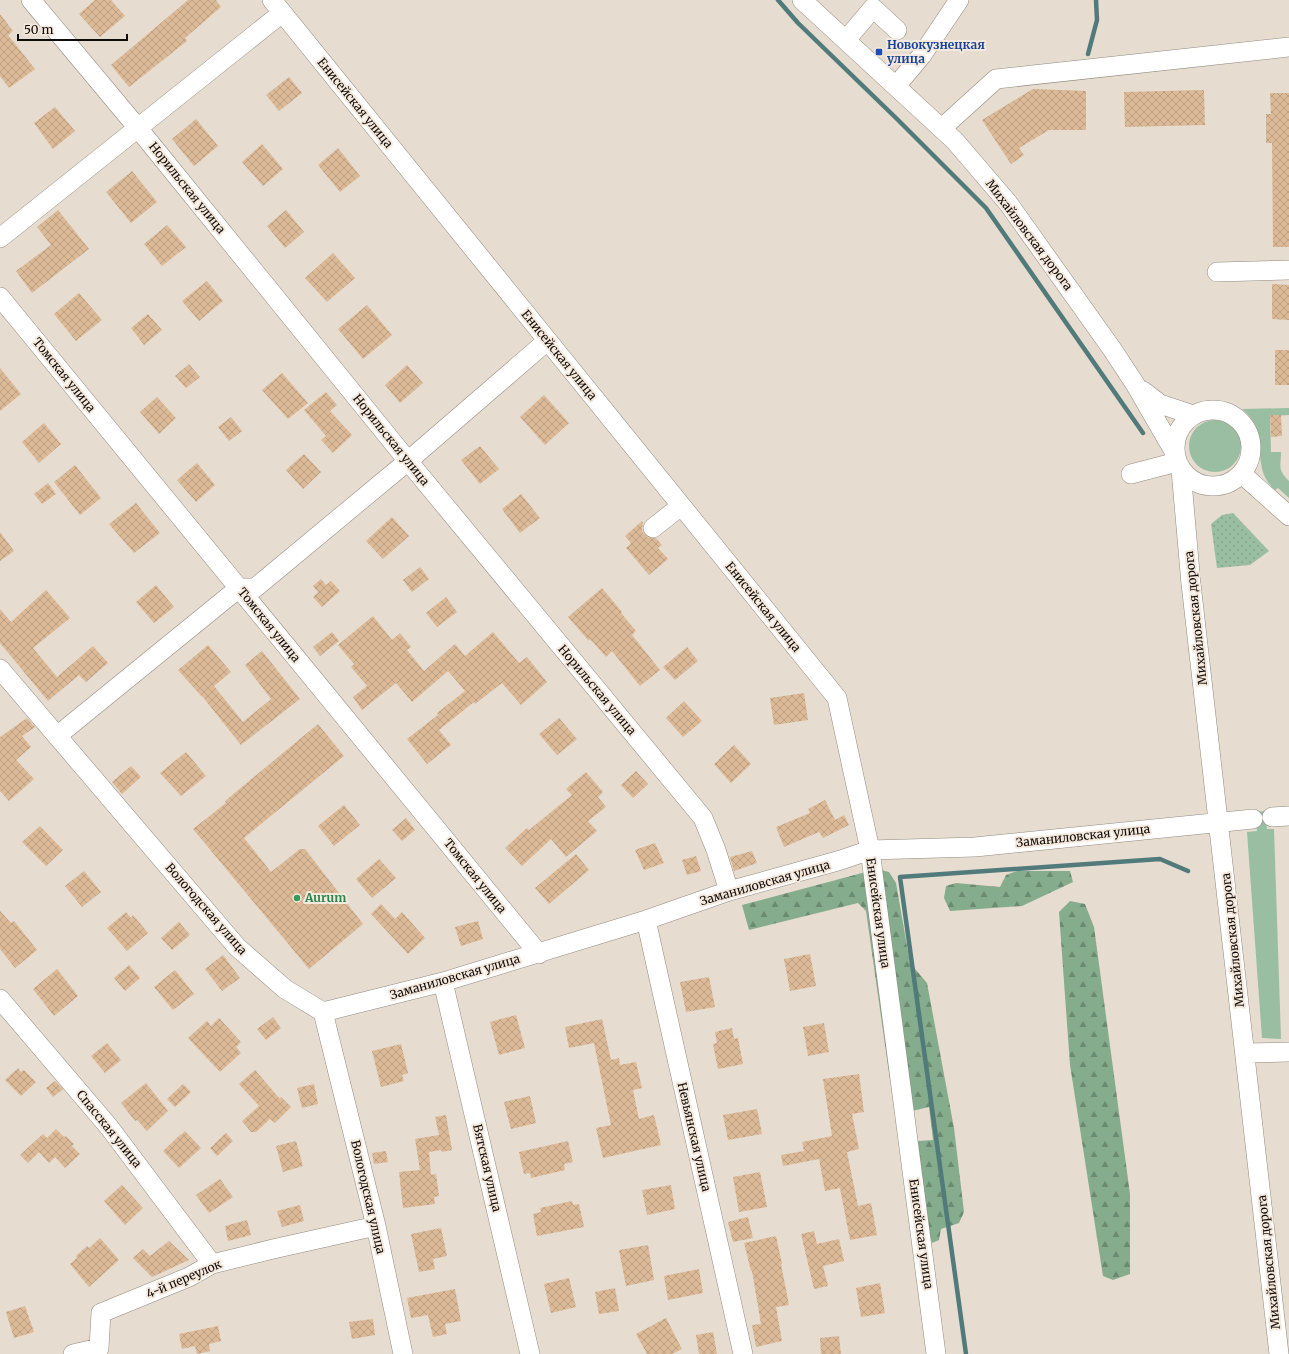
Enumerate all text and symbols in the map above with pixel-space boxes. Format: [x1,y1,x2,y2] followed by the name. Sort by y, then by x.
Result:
[18,16,127,42] scale bar
[24,22,53,37] text: 50 m
[887,37,985,66] place label: Новокузнецкая улица
[874,47,884,57] marker: Новокузнецкая улица
[315,55,397,151] street label: Енисейская улица
[146,139,229,237] street label: Норильская улица
[983,176,1076,294] street label: Михайловская дорога
[519,307,601,403] street label: Енисейская улица
[30,334,99,415] street label: Томская улица
[350,391,433,489] street label: Норильская улица
[1181,550,1210,686] street label: Михайловская дорога
[723,559,805,655] street label: Енисейская улица
[235,584,304,665] street label: Томская улица
[555,642,640,738] street label: Норильская улица
[1015,821,1151,850] street label: Заманиловская улица
[441,835,510,916] street label: Томская улица
[698,857,832,908] street label: Заманиловская улица
[863,857,894,970] street label: Енисейская улица
[163,860,251,958] street label: Вологодская улица
[1218,872,1247,1008] street label: Михайловская дорога
[304,890,346,905] place label: Aurum
[292,893,302,903] marker: Aurum
[388,951,522,1002] street label: Заманиловская улица
[675,1081,714,1193] street label: Невьянская улица
[74,1087,145,1171] street label: Спасская улица
[470,1123,505,1214] street label: Вятская улица
[348,1138,389,1256] street label: Вологодская улица
[906,1178,937,1291] street label: Енисейская улица
[1254,1194,1283,1330] street label: Михайловская дорога
[144,1256,224,1301] street label: 4-й переулок

